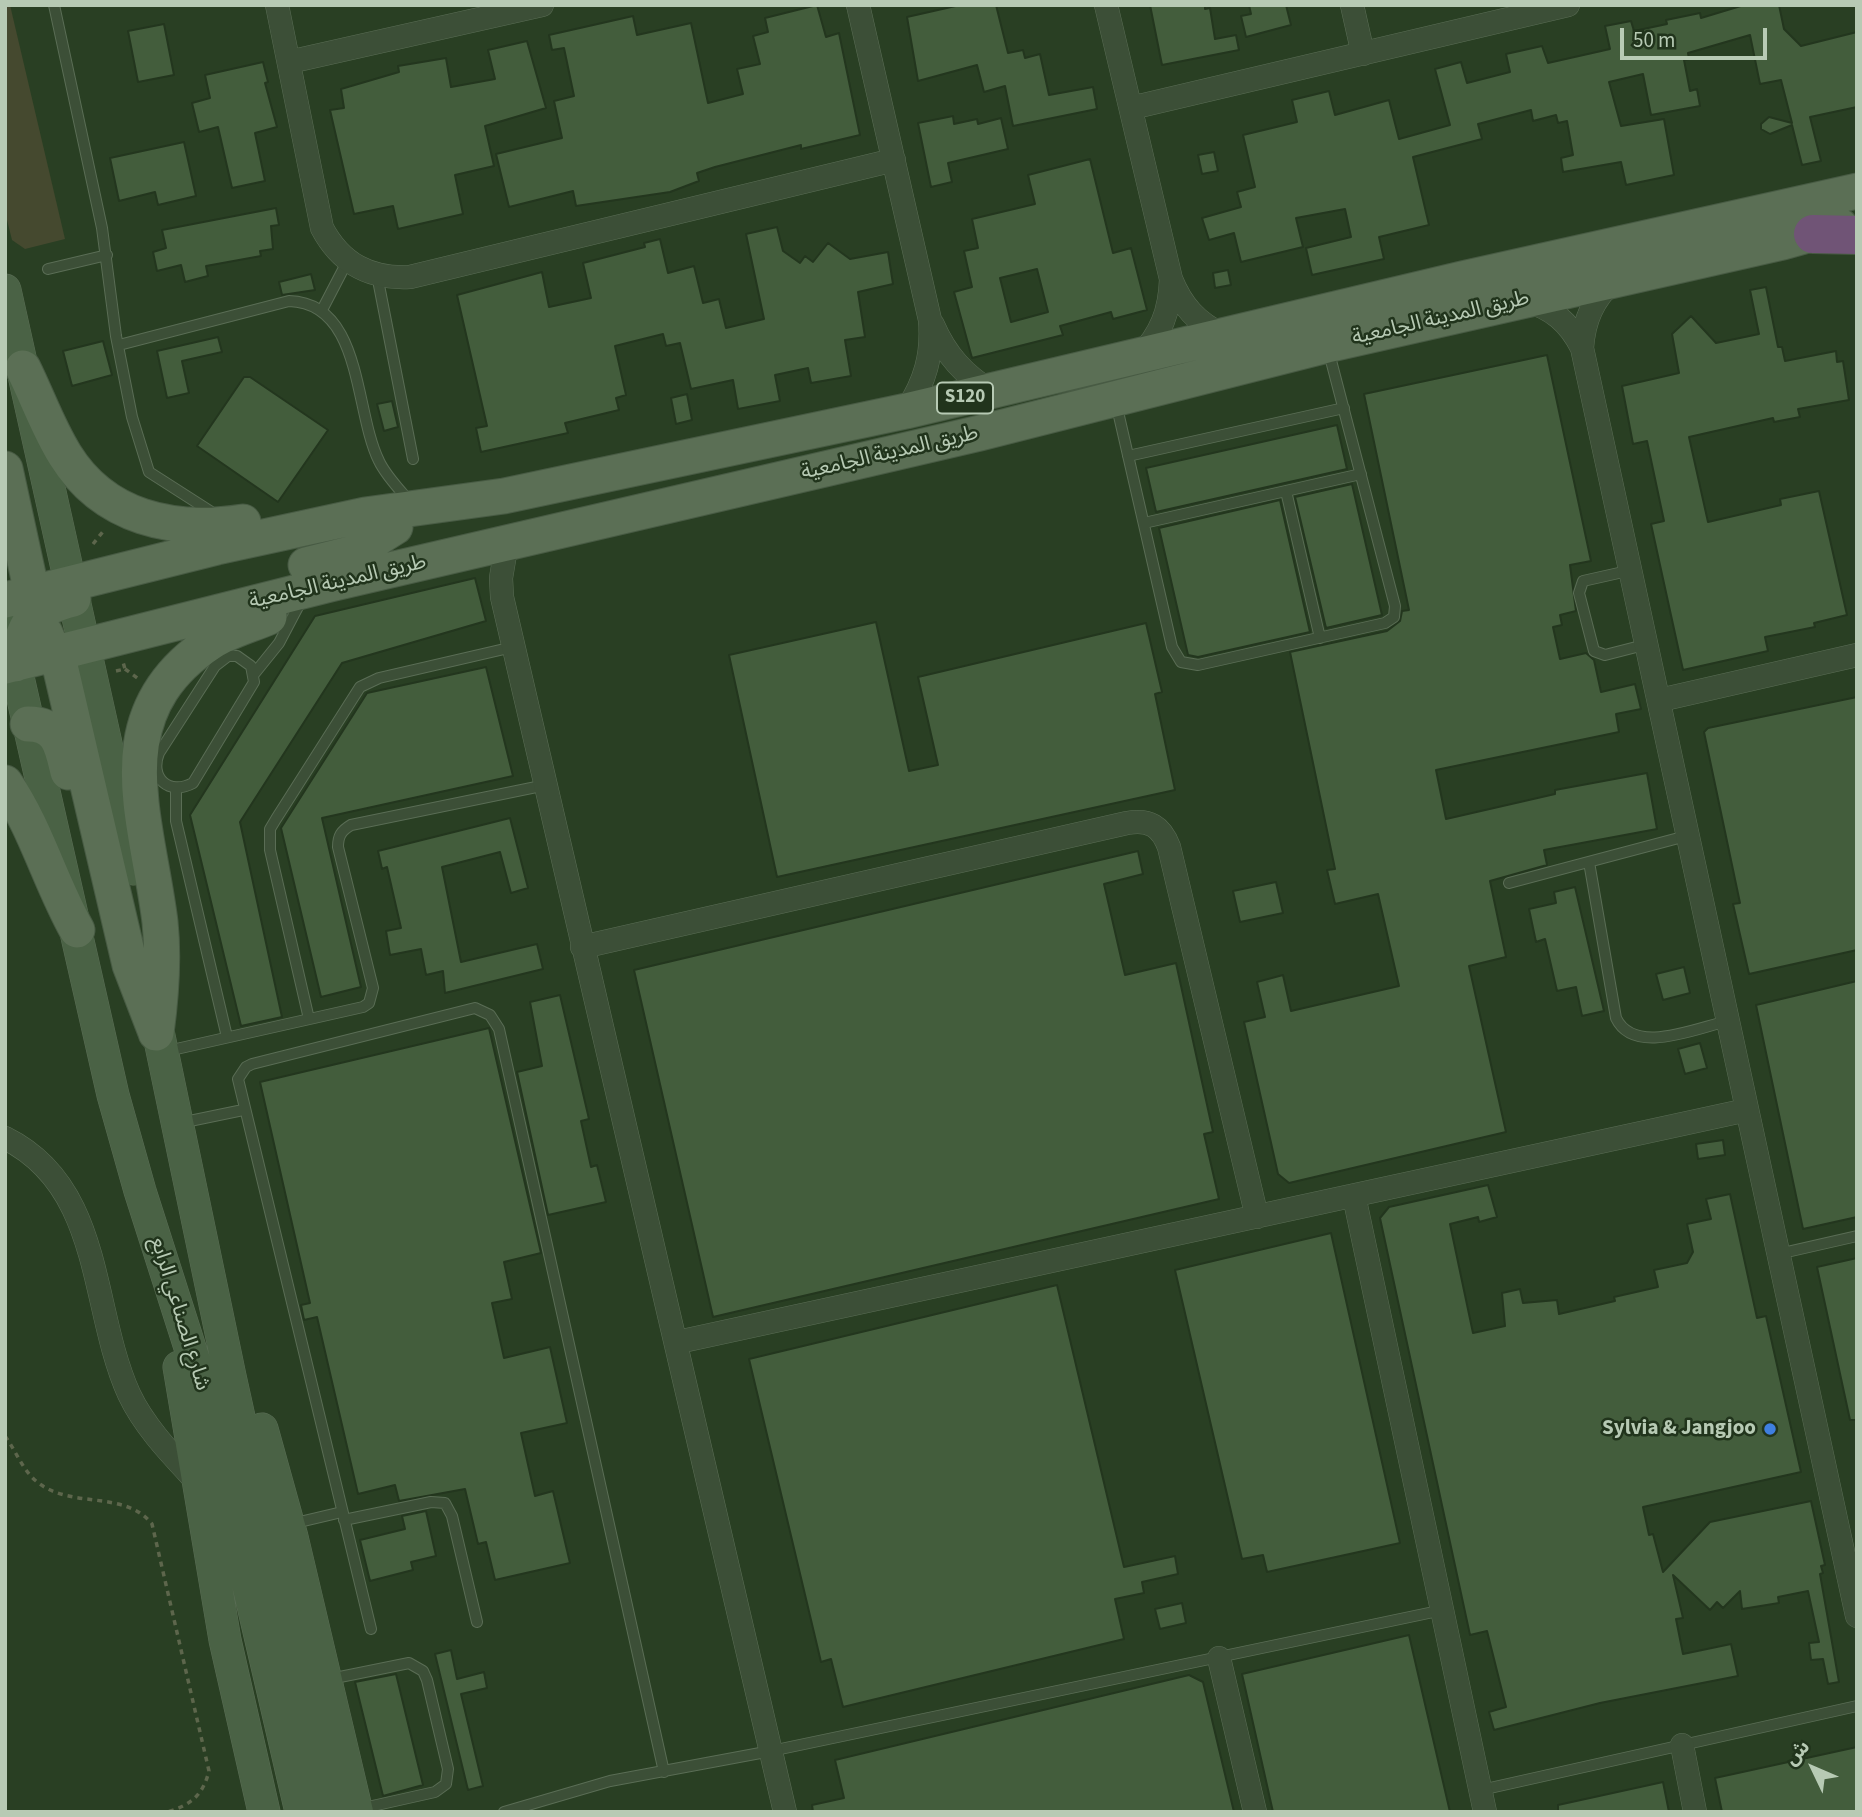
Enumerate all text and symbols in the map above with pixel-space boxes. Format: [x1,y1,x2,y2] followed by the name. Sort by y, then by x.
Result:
[1624,14,1771,58] scale bar
[1633,25,1675,55] text: 50 m
[1350,286,1532,352] street label: طريق المدينة الجامعية
[937,382,993,414] road number: S120
[799,421,981,487] street label: طريق المدينة الجامعية
[247,550,429,616] street label: طريق المدينة الجامعية
[144,1234,214,1394] street label: شارع الصناعي الرابع
[1602,1416,1756,1442] place label: Sylvia & Jangjoo
[1762,1421,1778,1437] marker: Sylvia & Jangjoo
[1778,1733,1848,1803] north arrow
[1779,1734,1816,1772] text: ش

